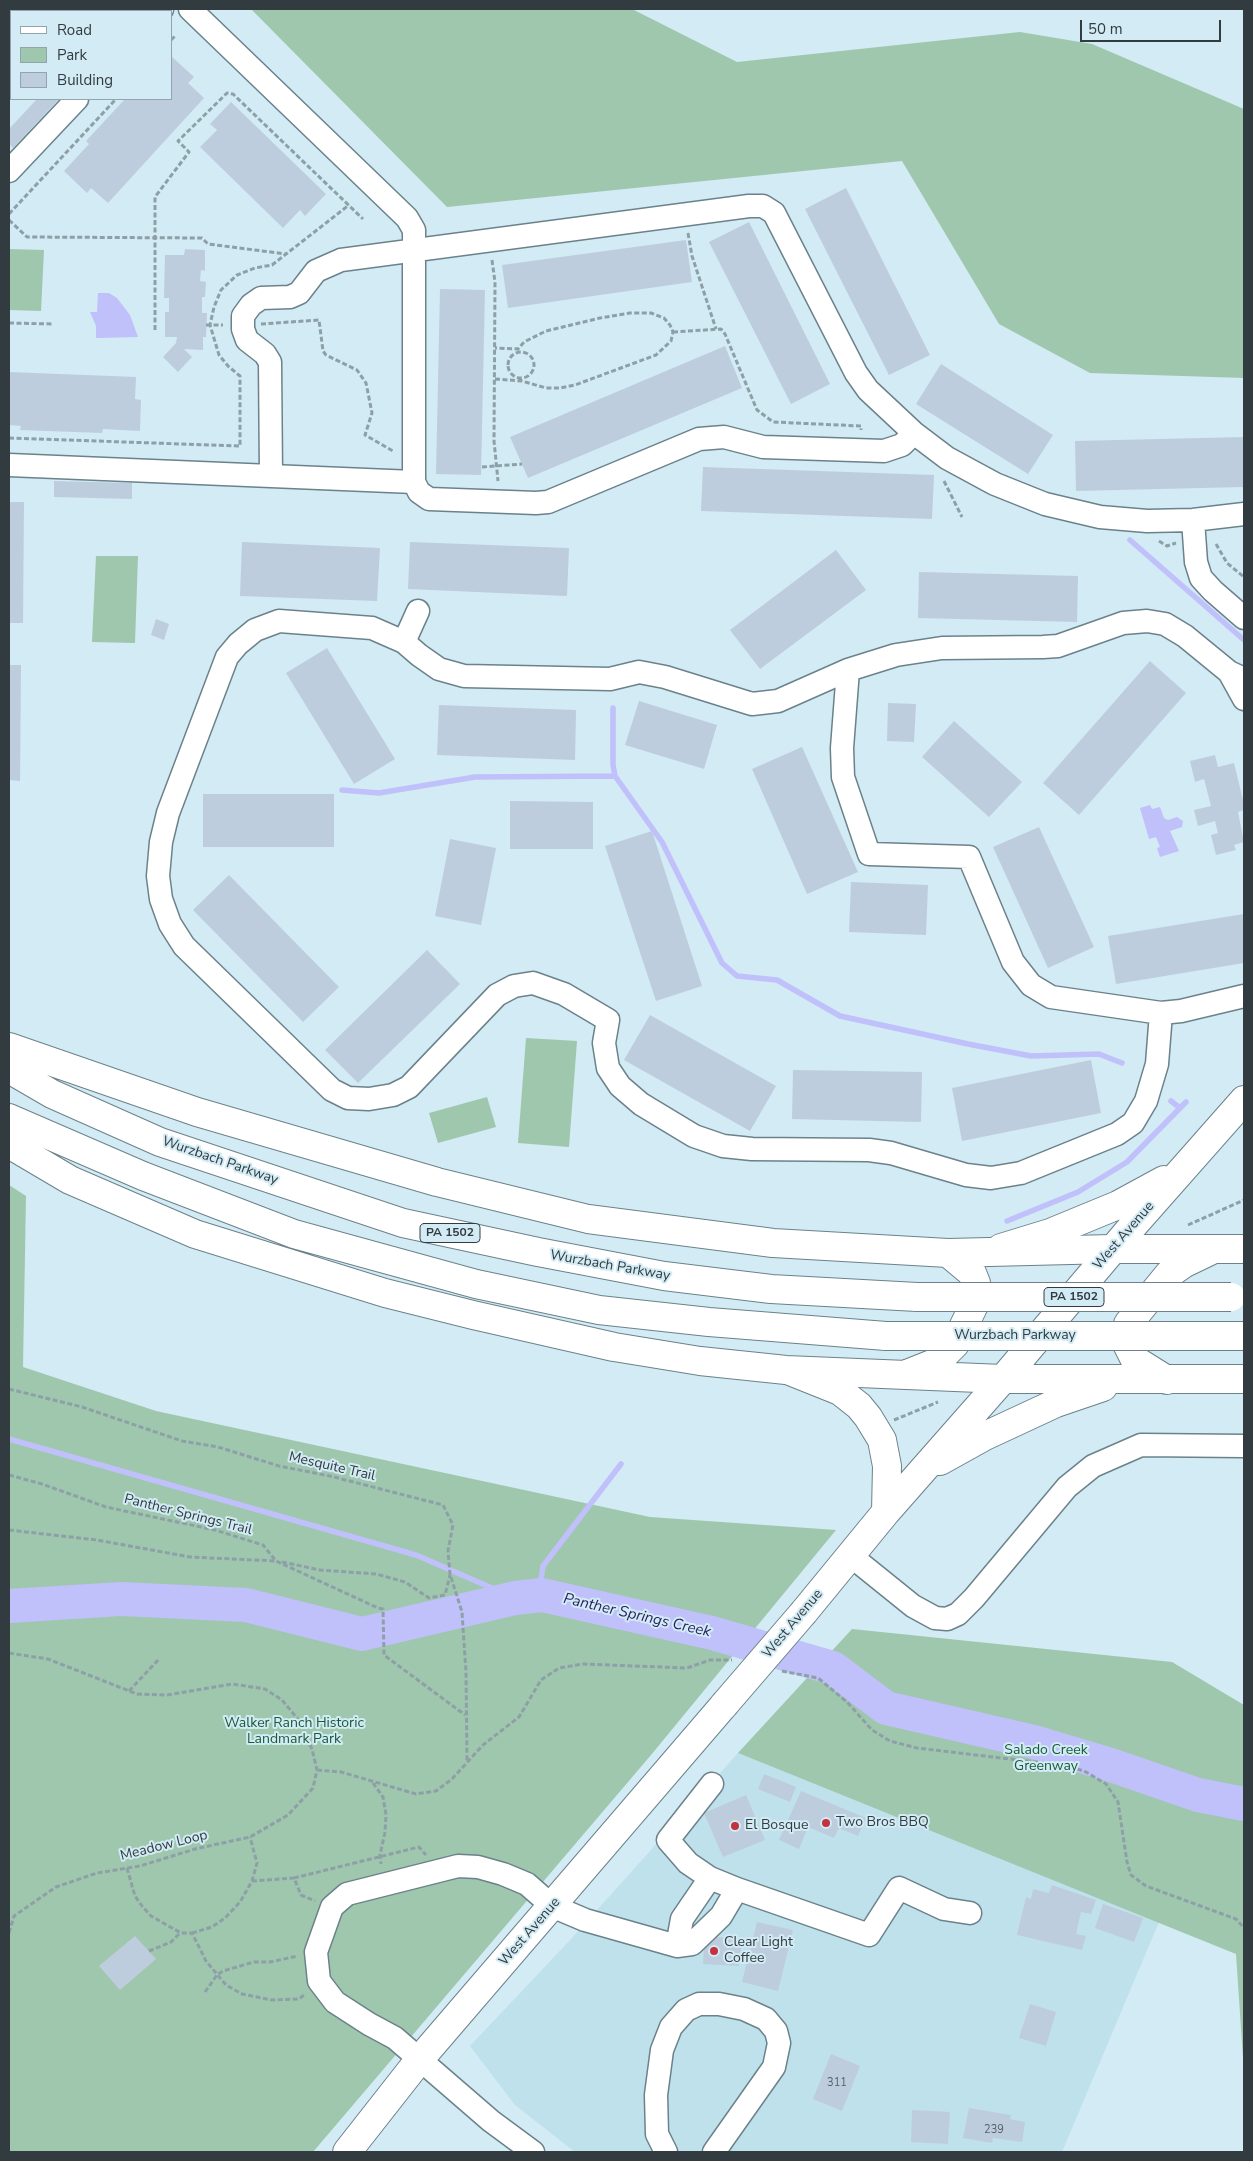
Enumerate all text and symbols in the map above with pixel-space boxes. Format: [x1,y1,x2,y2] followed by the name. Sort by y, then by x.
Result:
[10,10,172,100] legend
[1083,10,1224,42] scale bar
[1088,19,1123,39] text: 50 m
[57,20,92,40] text: Road
[57,45,87,65] text: Park
[57,70,113,90] text: Building
[160,1133,280,1189] street label: Wurzbach Parkway
[1090,1198,1158,1274] street label: West Avenue
[420,1224,480,1242] road number: PA 1502
[549,1247,671,1285] street label: Wurzbach Parkway
[1044,1288,1104,1306] road number: PA 1502
[954,1328,1076,1344] street label: Wurzbach Parkway
[287,1449,377,1485] street label: Mesquite Trail
[122,1491,254,1539] street label: Panther Springs Trail
[759,1586,827,1662] street label: West Avenue
[562,1590,712,1642] water label: Panther Springs Creek
[224,1716,364,1748] park label: Walker Ranch Historic Landmark Park
[1004,1743,1088,1775] park label: Salado Creek Greenway
[836,1815,929,1831] place label: Two Bros BBQ
[820,1817,832,1829] marker: Two Bros BBQ
[745,1818,808,1834] place label: El Bosque
[729,1820,741,1832] marker: El Bosque
[119,1827,209,1865] street label: Meadow Loop
[496,1894,564,1970] street label: West Avenue
[724,1935,793,1968] place label: Clear Light Coffee
[708,1945,720,1957] marker: Clear Light Coffee
[827,2076,847,2090] house number: 311
[984,2123,1004,2137] house number: 239

